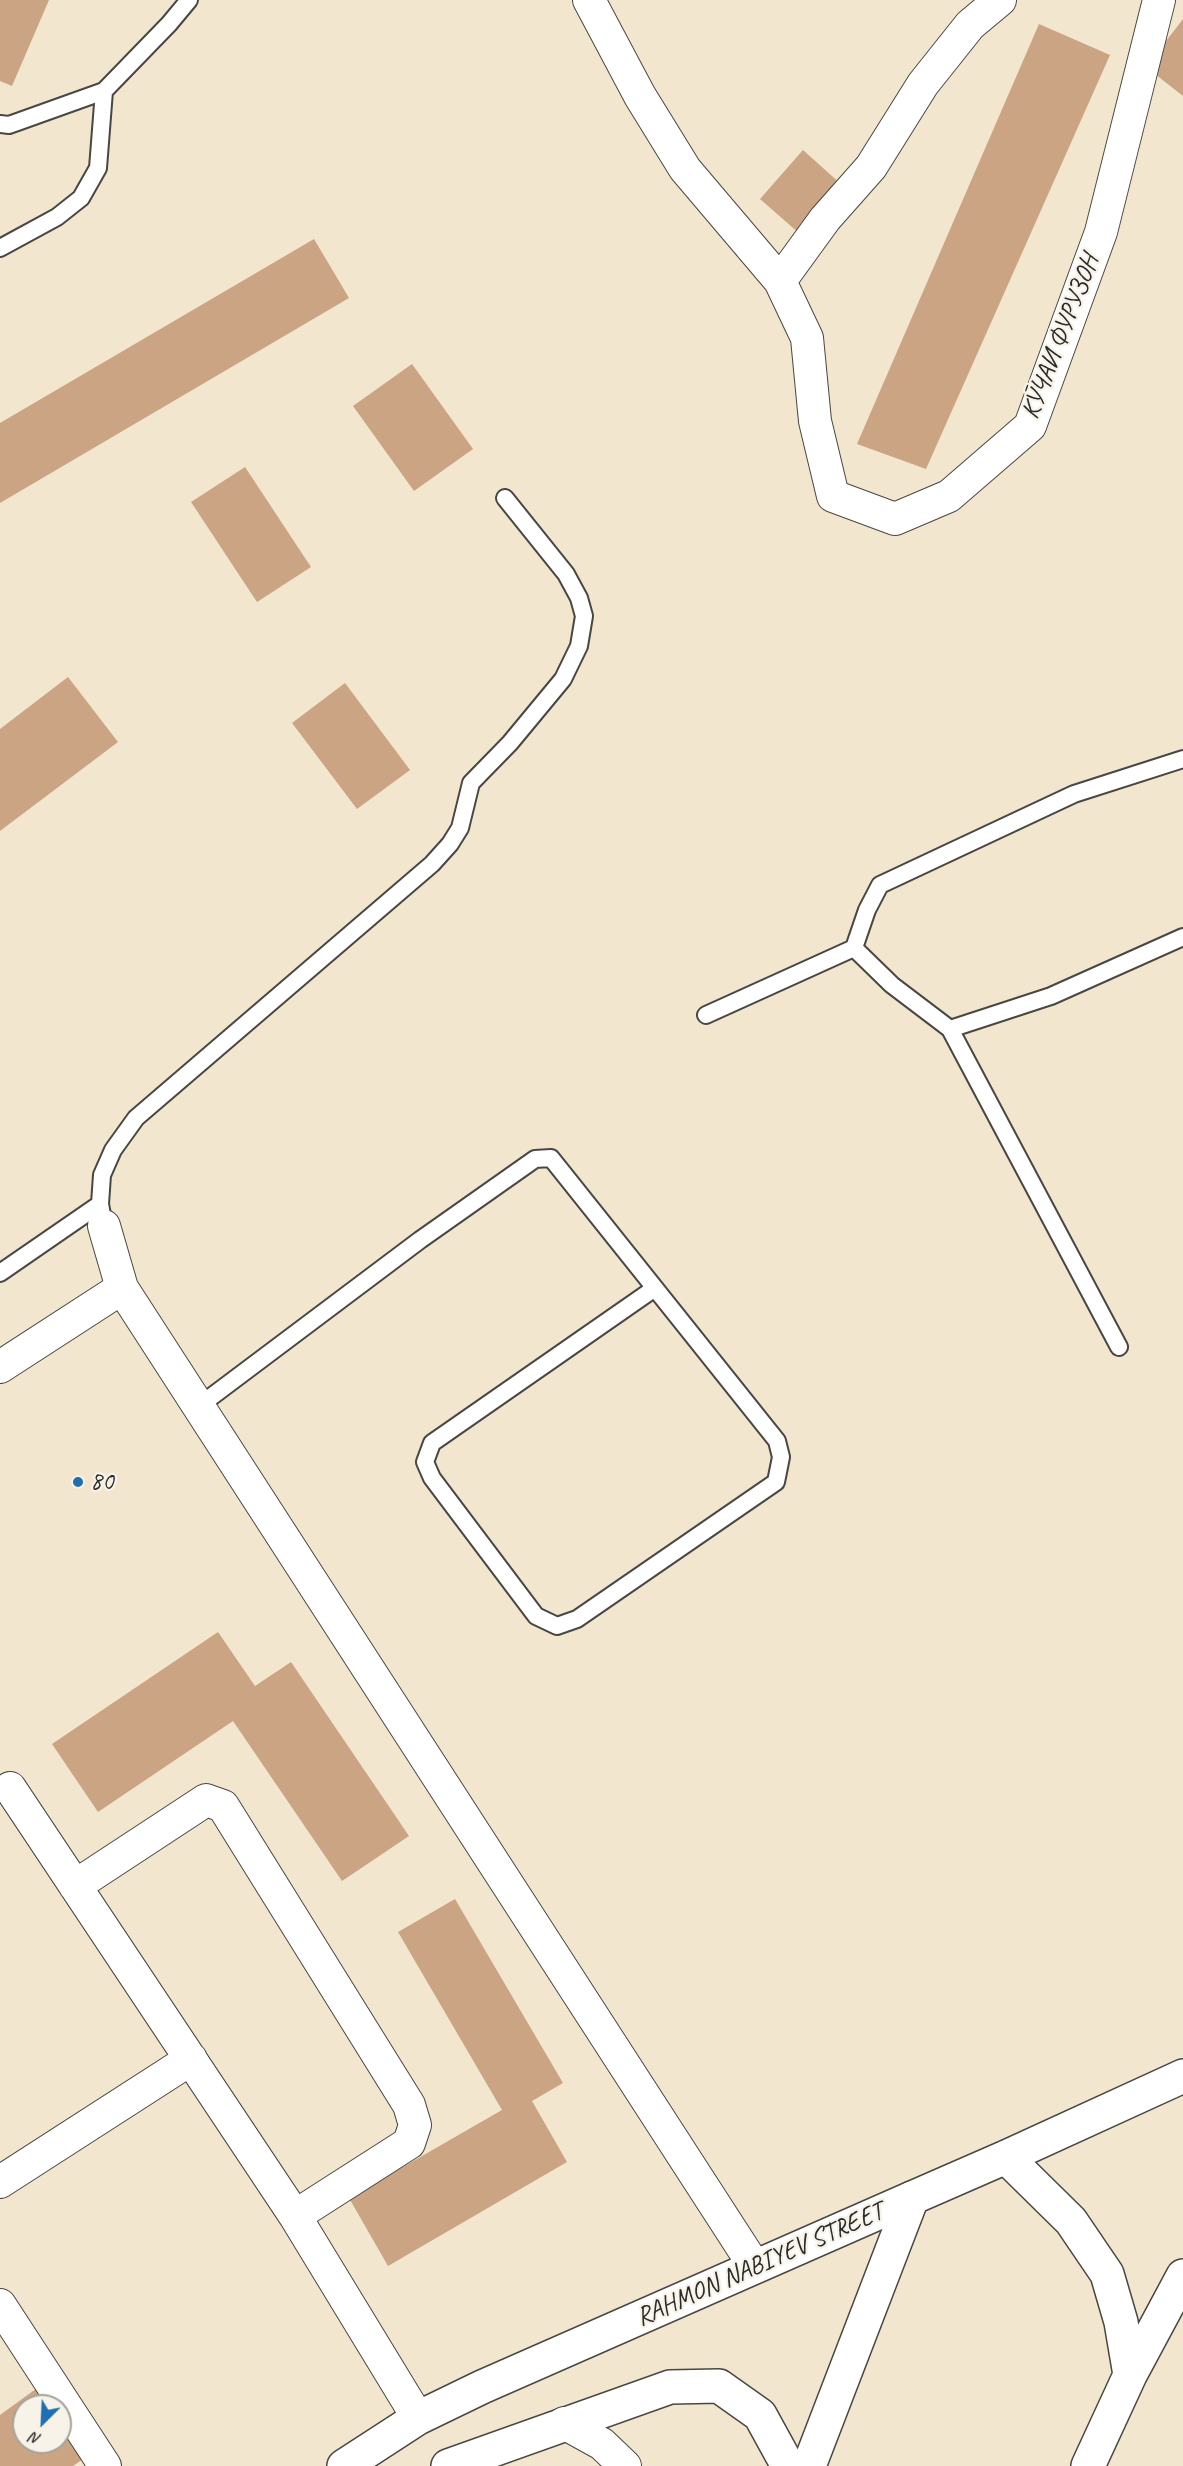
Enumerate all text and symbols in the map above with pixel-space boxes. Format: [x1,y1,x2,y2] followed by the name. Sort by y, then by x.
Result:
[1015,251,1107,423] street label: КӮЧАИ ФУРУЗОН
[90,1466,113,1498] place label: 80
[71,1475,85,1489] marker: 80
[631,2196,889,2334] street label: RAHMON NABIYEV STREET
[12,2394,72,2454] north arrow
[27,2427,44,2450] text: N

